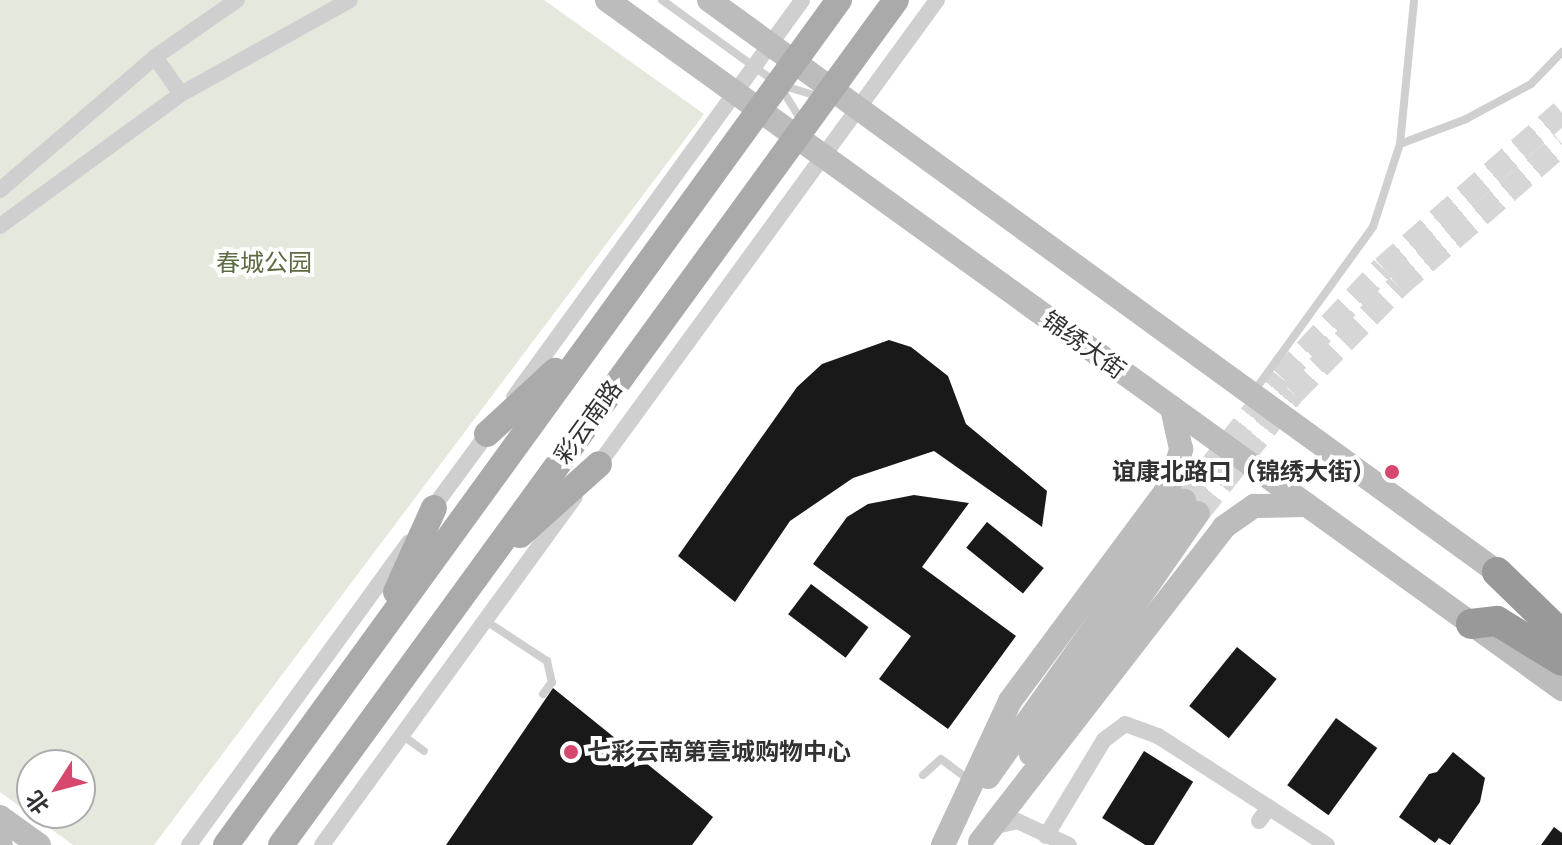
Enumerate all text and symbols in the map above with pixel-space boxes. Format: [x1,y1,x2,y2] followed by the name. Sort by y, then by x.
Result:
[216,249,312,277] park label: 春城公园
[1037,305,1131,385] street label: 锦绣大街
[548,375,628,469] street label: 彩云南路
[1112,458,1376,486] place label: 谊康北路口（锦绣大街）
[1383,463,1401,481] marker: 谊康北路口（锦绣大街）
[587,738,851,766] place label: 七彩云南第壹城购物中心
[562,743,580,761] marker: 七彩云南第壹城购物中心
[16,749,96,829] north arrow
[20,785,55,819] text: 北

